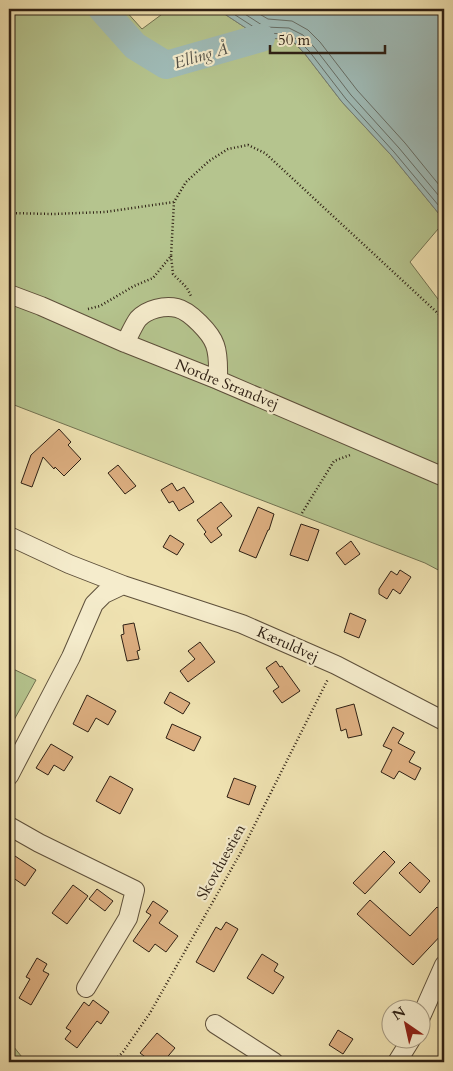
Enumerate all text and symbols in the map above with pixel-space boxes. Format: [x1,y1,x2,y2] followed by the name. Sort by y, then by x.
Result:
[270,22,386,54] scale bar
[278,30,310,50] text: 50 m
[172,38,231,74] water label: Elling Å
[172,354,282,414] street label: Nordre Strandvej
[254,622,322,666] street label: Kæruldvej
[192,820,250,903] street label: Skovduestien
[380,998,430,1048] north arrow
[389,1002,409,1025] text: N

